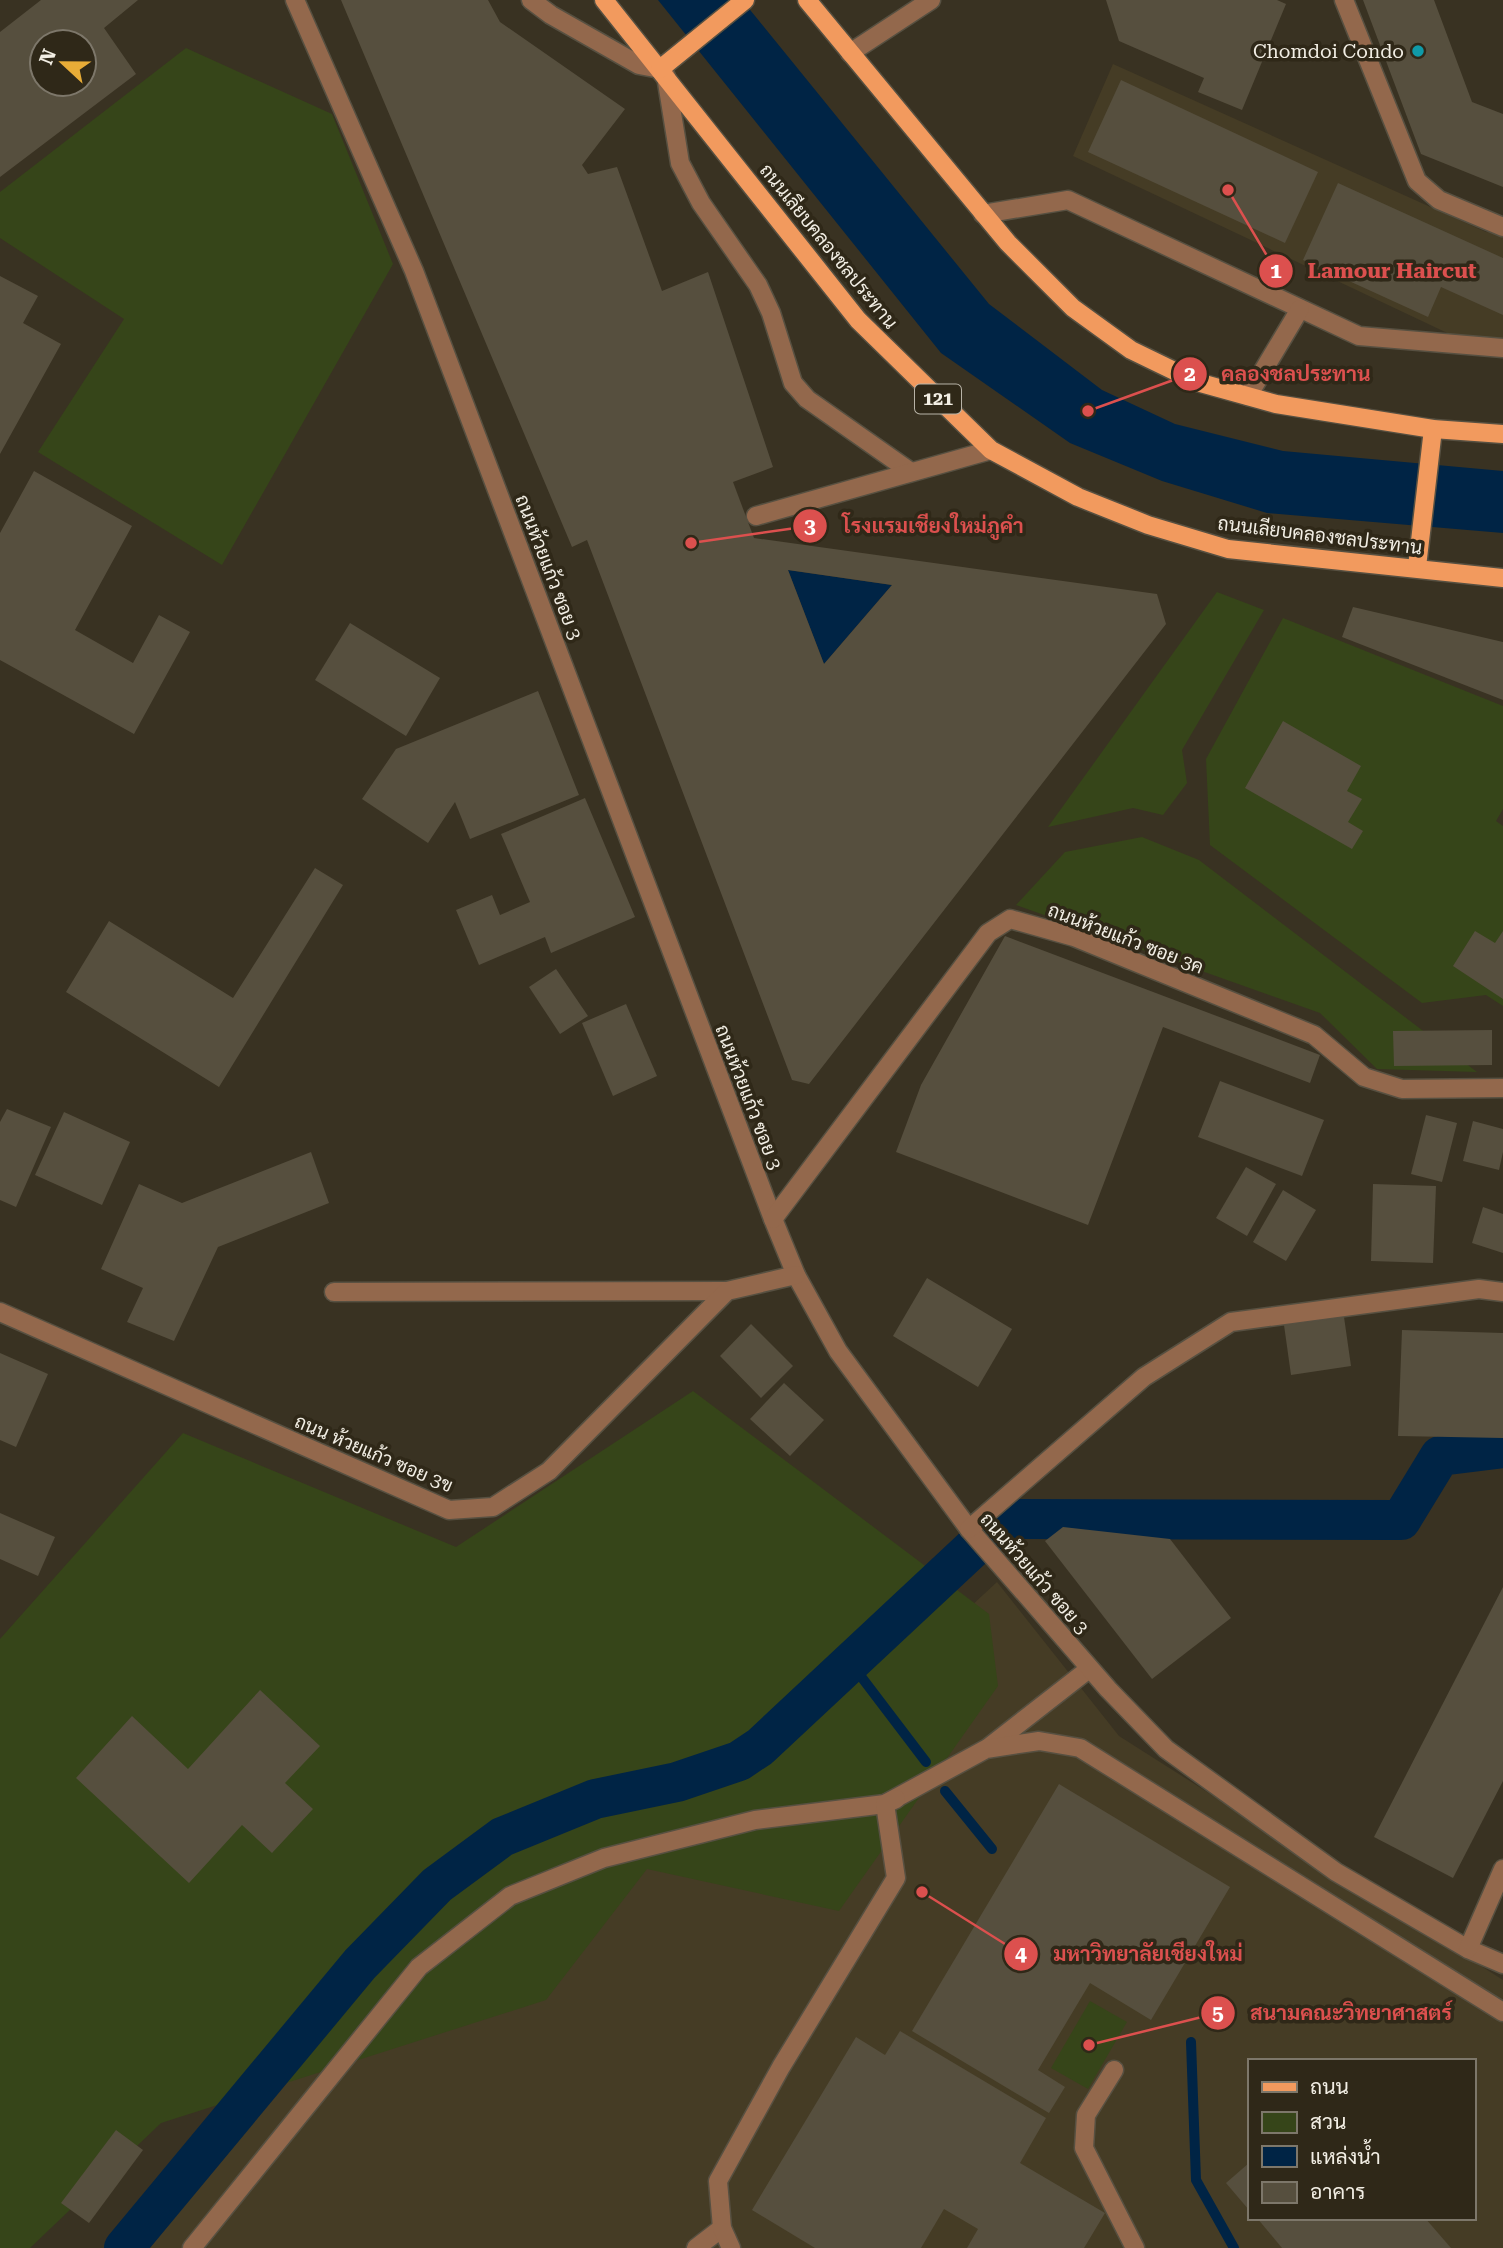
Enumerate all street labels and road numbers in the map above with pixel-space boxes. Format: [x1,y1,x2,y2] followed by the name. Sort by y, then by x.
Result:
[755,159,903,333] street label: ถนนเลียบคลองชลประทาน
[915,384,961,414] road number: 121
[510,491,587,643] street label: ถนนห้วยแก้ว ซอย 3
[1216,511,1424,559] street label: ถนนเลียบคลองชลประทาน
[1045,898,1207,979] street label: ถนนห้วยแก้ว ซอย 3ค
[710,1021,787,1173] street label: ถนนห้วยแก้ว ซอย 3
[291,1410,456,1497] street label: ถนน ห้วยแก้ว ซอย 3ข
[976,1508,1094,1639] street label: ถนนห้วยแก้ว ซอย 3

